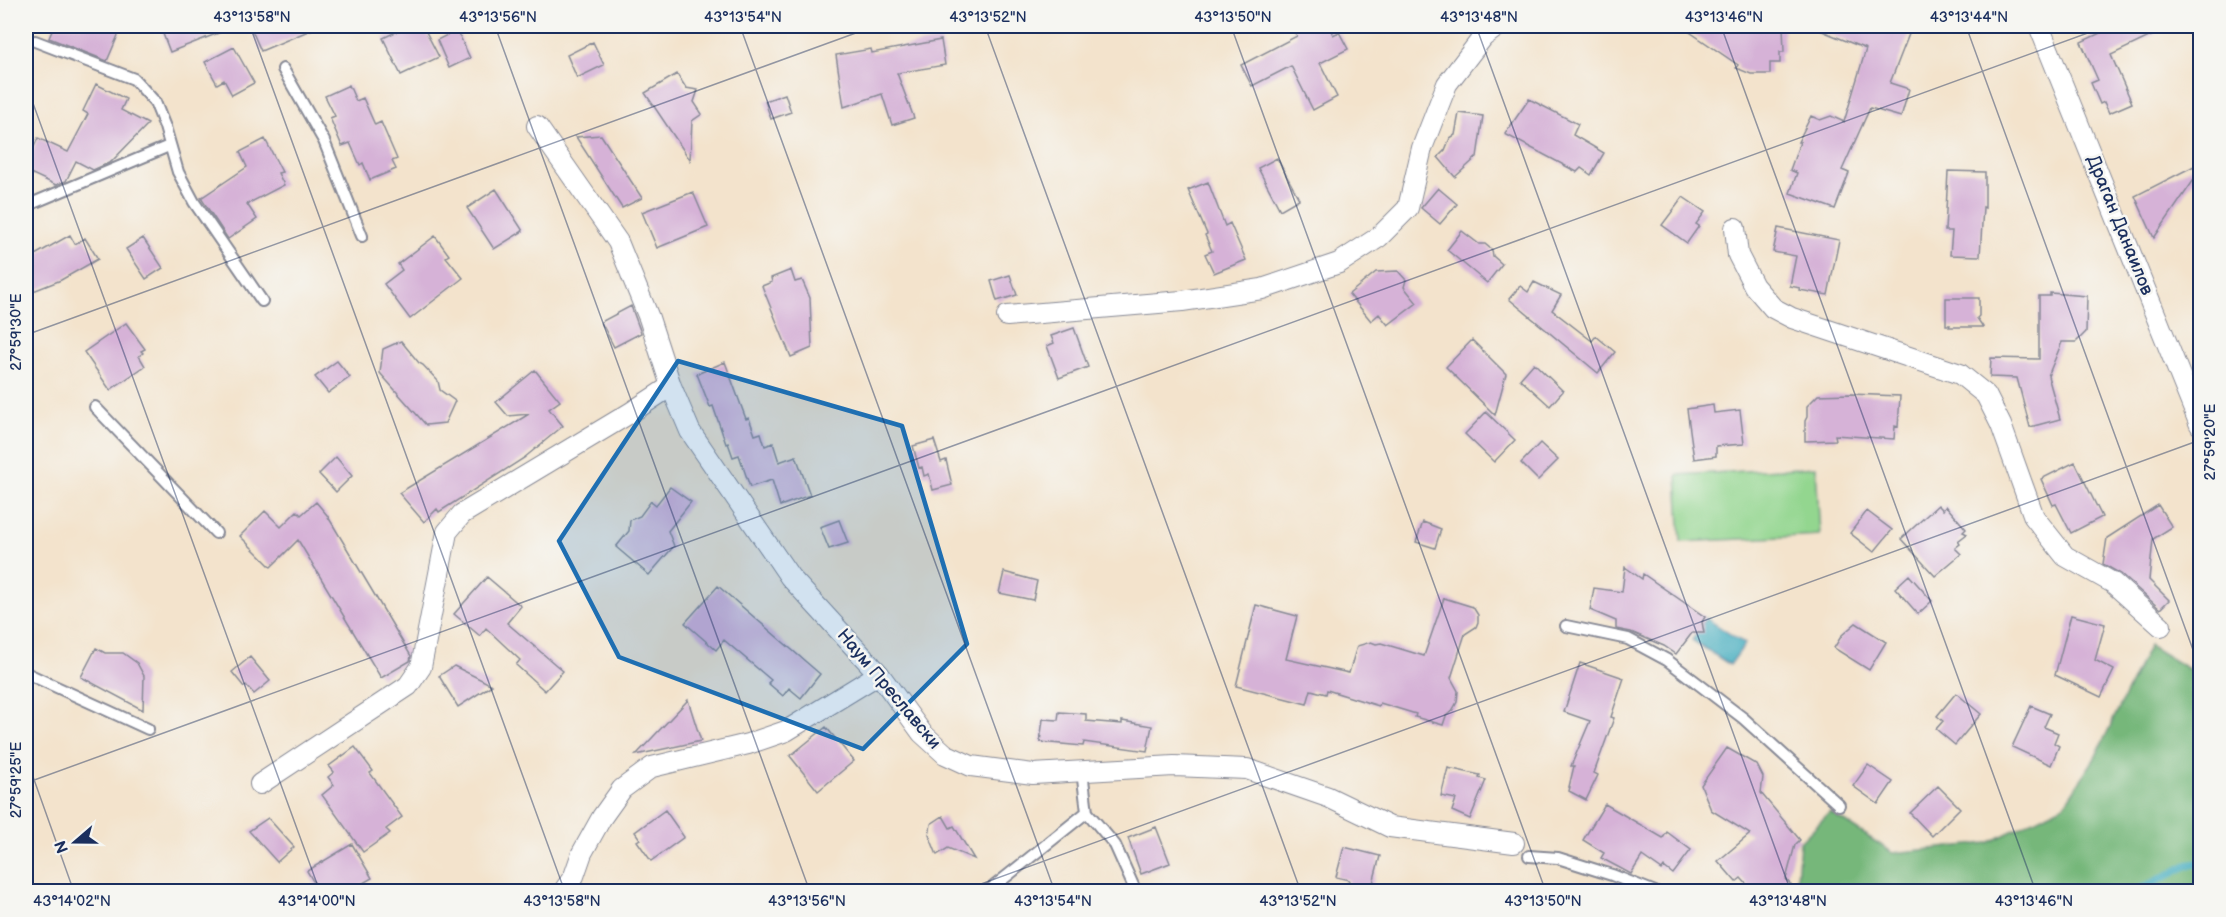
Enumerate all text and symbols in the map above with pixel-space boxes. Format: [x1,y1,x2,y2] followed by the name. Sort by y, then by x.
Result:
[213,8,291,27] text: 43°13'58"N
[459,8,537,27] text: 43°13'56"N
[704,8,782,27] text: 43°13'54"N
[949,8,1027,27] text: 43°13'52"N
[1194,8,1272,27] text: 43°13'50"N
[1440,8,1518,27] text: 43°13'48"N
[1685,8,1763,27] text: 43°13'46"N
[1930,8,2008,27] text: 43°13'44"N
[2082,152,2158,299] street label: Драган Данаилов
[7,293,26,371] text: 27°59'30"E
[2201,403,2220,480] text: 27°59'20"E
[833,625,945,753] street label: Наум Преславски
[7,742,26,818] text: 27°59'25"E
[45,812,105,872] north arrow
[51,838,73,856] text: N
[33,892,111,911] text: 43°14'02"N
[278,892,356,911] text: 43°14'00"N
[523,892,601,911] text: 43°13'58"N
[768,892,846,911] text: 43°13'56"N
[1014,892,1092,911] text: 43°13'54"N
[1259,892,1337,911] text: 43°13'52"N
[1504,892,1582,911] text: 43°13'50"N
[1749,892,1827,911] text: 43°13'48"N
[1995,892,2073,911] text: 43°13'46"N

